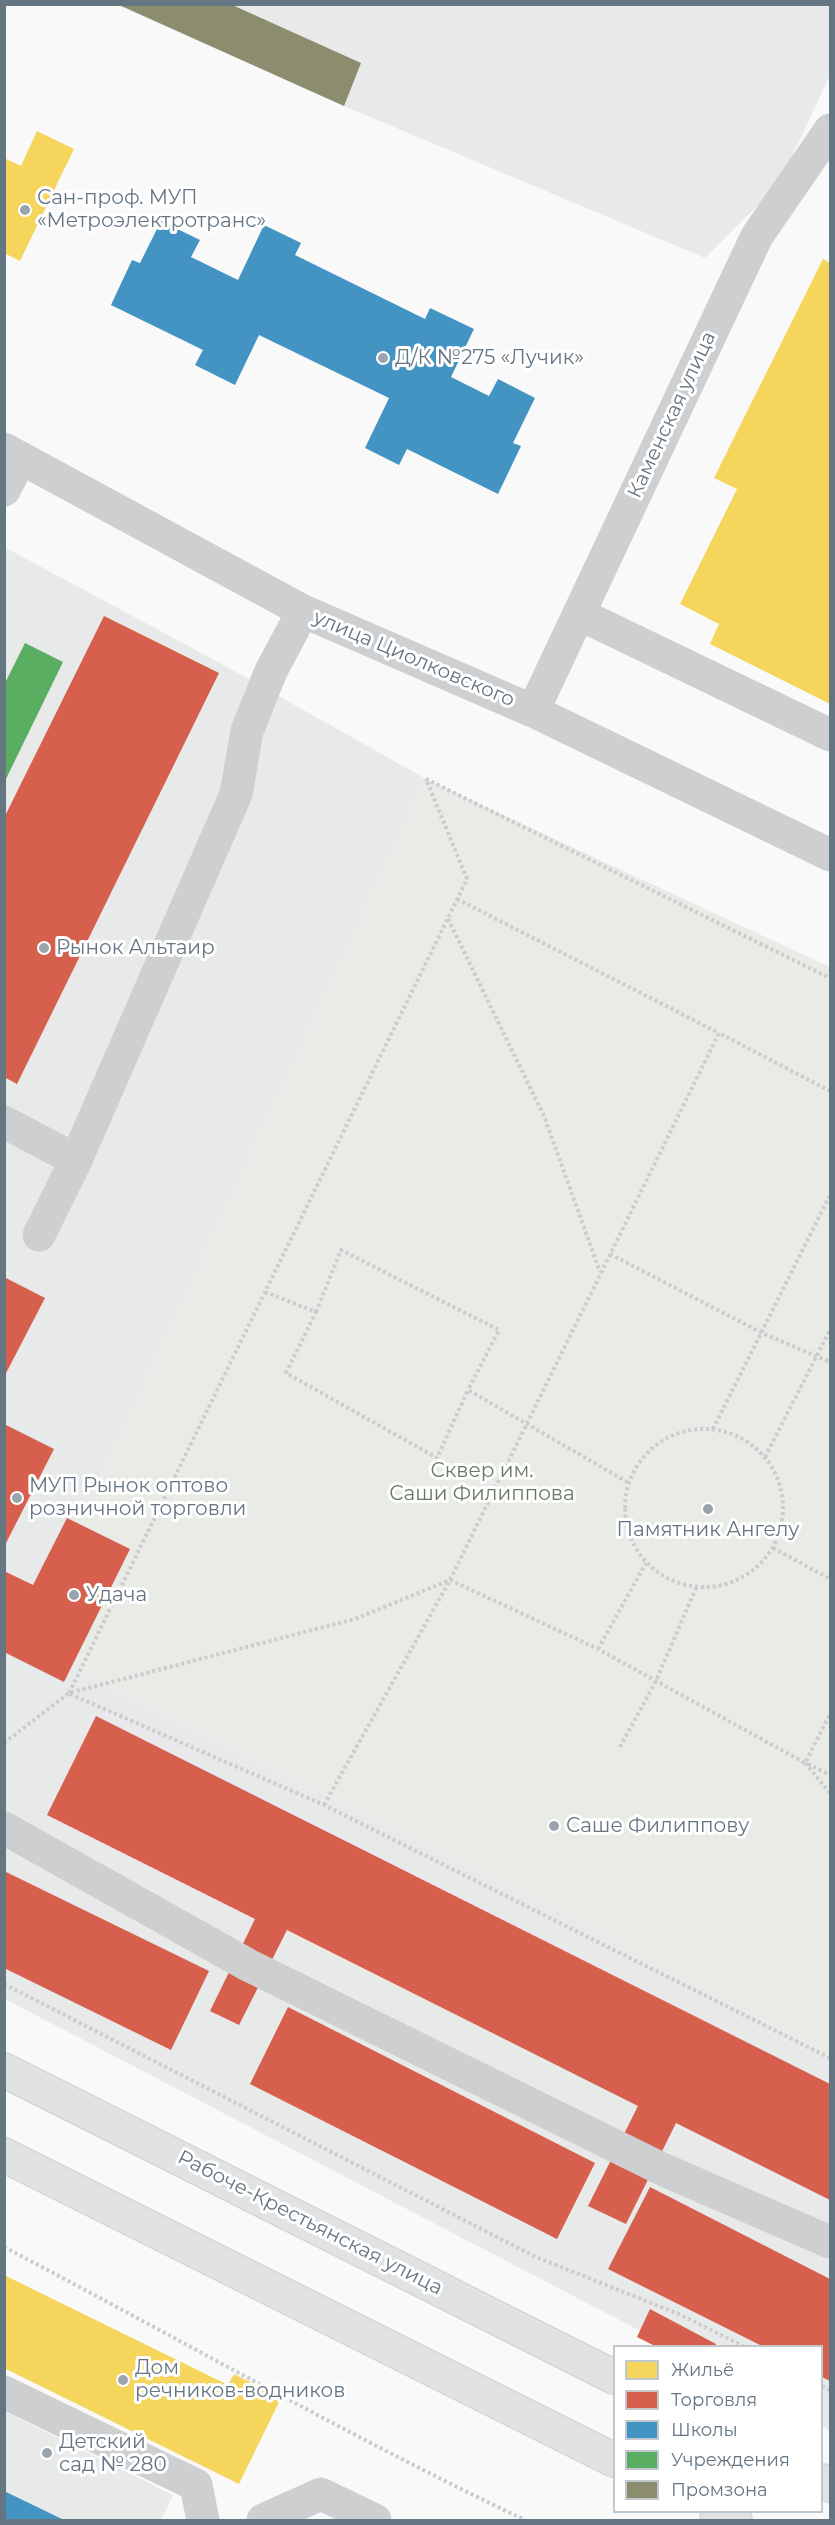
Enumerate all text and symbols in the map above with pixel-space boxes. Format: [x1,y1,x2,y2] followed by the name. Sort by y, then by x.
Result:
[37,186,266,233] place label: Сан-проф. МУП «Метроэлектротранс»
[18,203,32,217] marker: Сан-проф. МУП «Метроэлектротранс»
[623,328,721,502] street label: Каменская улица
[395,346,584,370] place label: Д/К №275 «Лучик»
[376,351,390,365] marker: Д/К №275 «Лучик»
[310,606,518,712] street label: улица Циолковского
[56,936,215,960] place label: Рынок Альтаир
[37,941,51,955] marker: Рынок Альтаир
[389,1459,575,1506] park label: Сквер им. Саши Филиппова
[29,1474,246,1521] place label: МУП Рынок оптово розничной торговли
[10,1491,24,1505] marker: МУП Рынок оптово розничной торговли
[701,1502,715,1516] marker: Памятник Ангелу
[616,1518,800,1542] place label: Памятник Ангелу
[86,1583,147,1607] place label: Удача
[67,1588,81,1602] marker: Удача
[566,1814,749,1838] place label: Саше Филиппову
[547,1819,561,1833] marker: Саше Филиппову
[173,2146,447,2300] street label: Рабоче-Крестьянская улица
[613,2345,823,2513] legend
[135,2356,345,2403] place label: Дом речников-водников
[671,2359,734,2381] text: Жильё
[116,2373,130,2387] marker: Дом речников-водников
[671,2389,757,2411] text: Торговля
[671,2419,738,2441] text: Школы
[59,2430,167,2477] place label: Детский сад № 280
[40,2446,54,2460] marker: Детский сад № 280
[671,2449,790,2471] text: Учреждения
[671,2479,768,2501] text: Промзона

